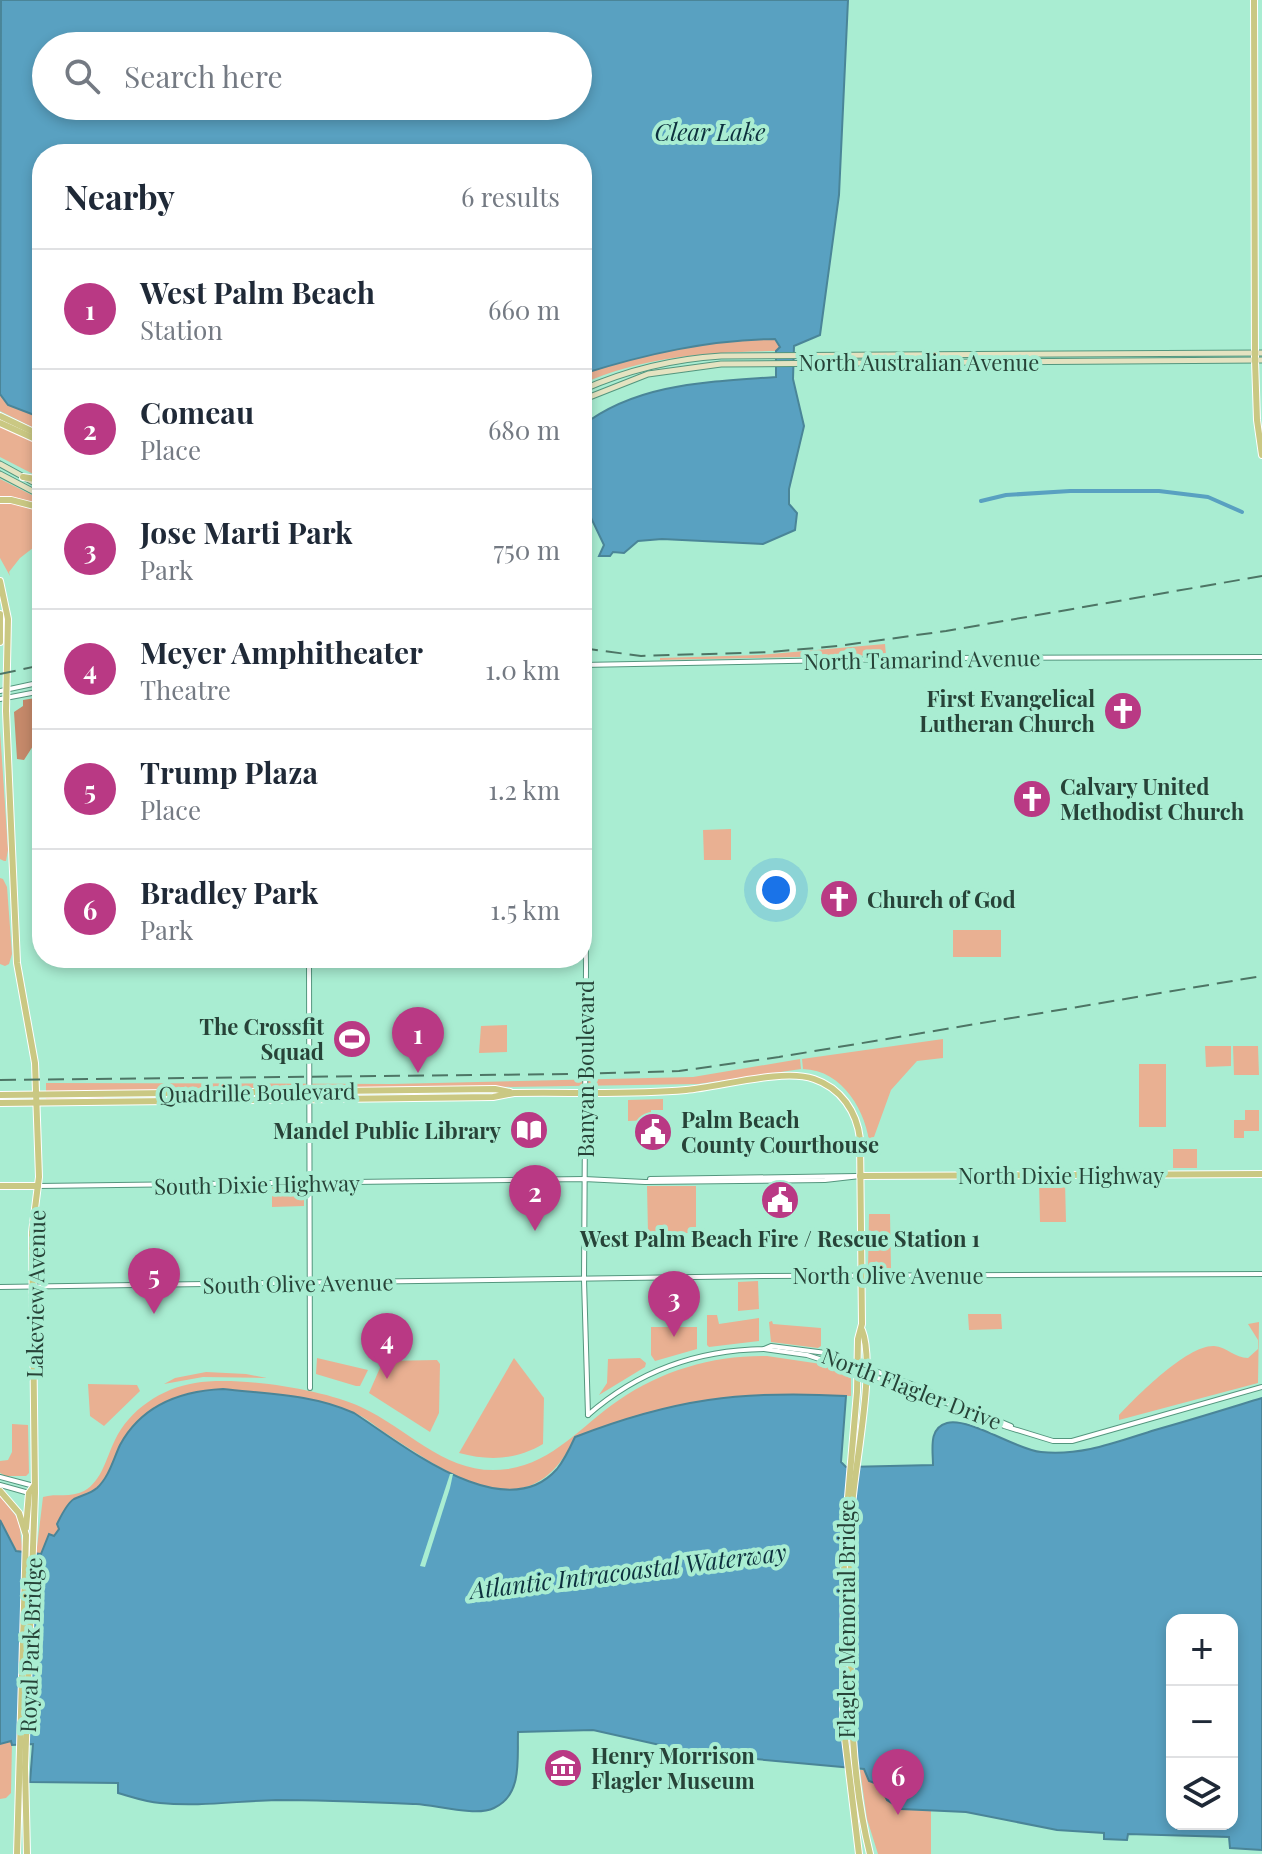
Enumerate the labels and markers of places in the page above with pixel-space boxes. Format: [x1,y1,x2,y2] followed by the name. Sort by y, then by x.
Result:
[919,683,1096,738] place label: First Evangelical Lutheran Church
[1102,690,1144,732] church icon: First Evangelical Lutheran Church
[1060,771,1245,826] place label: Calvary United Methodist Church
[1011,778,1053,820] church icon: Calvary United Methodist Church
[818,878,860,920] church icon: Church of God
[867,884,1016,914] place label: Church of God
[392,1007,444,1073] pin: 1
[199,1011,324,1066] place label: The Crossfit Squad
[331,1018,373,1060] sports icon: The Crossfit Squad
[681,1104,879,1159] place label: Palm Beach County Courthouse
[508,1109,550,1151] library icon: Mandel Public Library
[632,1111,674,1153] public building icon: Palm Beach County Courthouse
[273,1115,502,1145] place label: Mandel Public Library
[509,1165,561,1231] pin: 2
[759,1179,801,1221] public building icon: West Palm Beach Fire / Rescue Station 1
[579,1223,980,1253] place label: West Palm Beach Fire / Rescue Station 1
[128,1248,180,1314] pin: 5
[648,1271,700,1337] pin: 3
[361,1313,413,1379] pin: 4
[591,1740,755,1795] place label: Henry Morrison Flagler Museum
[542,1747,584,1789] museum icon: Henry Morrison Flagler Museum
[872,1749,924,1815] pin: 6

